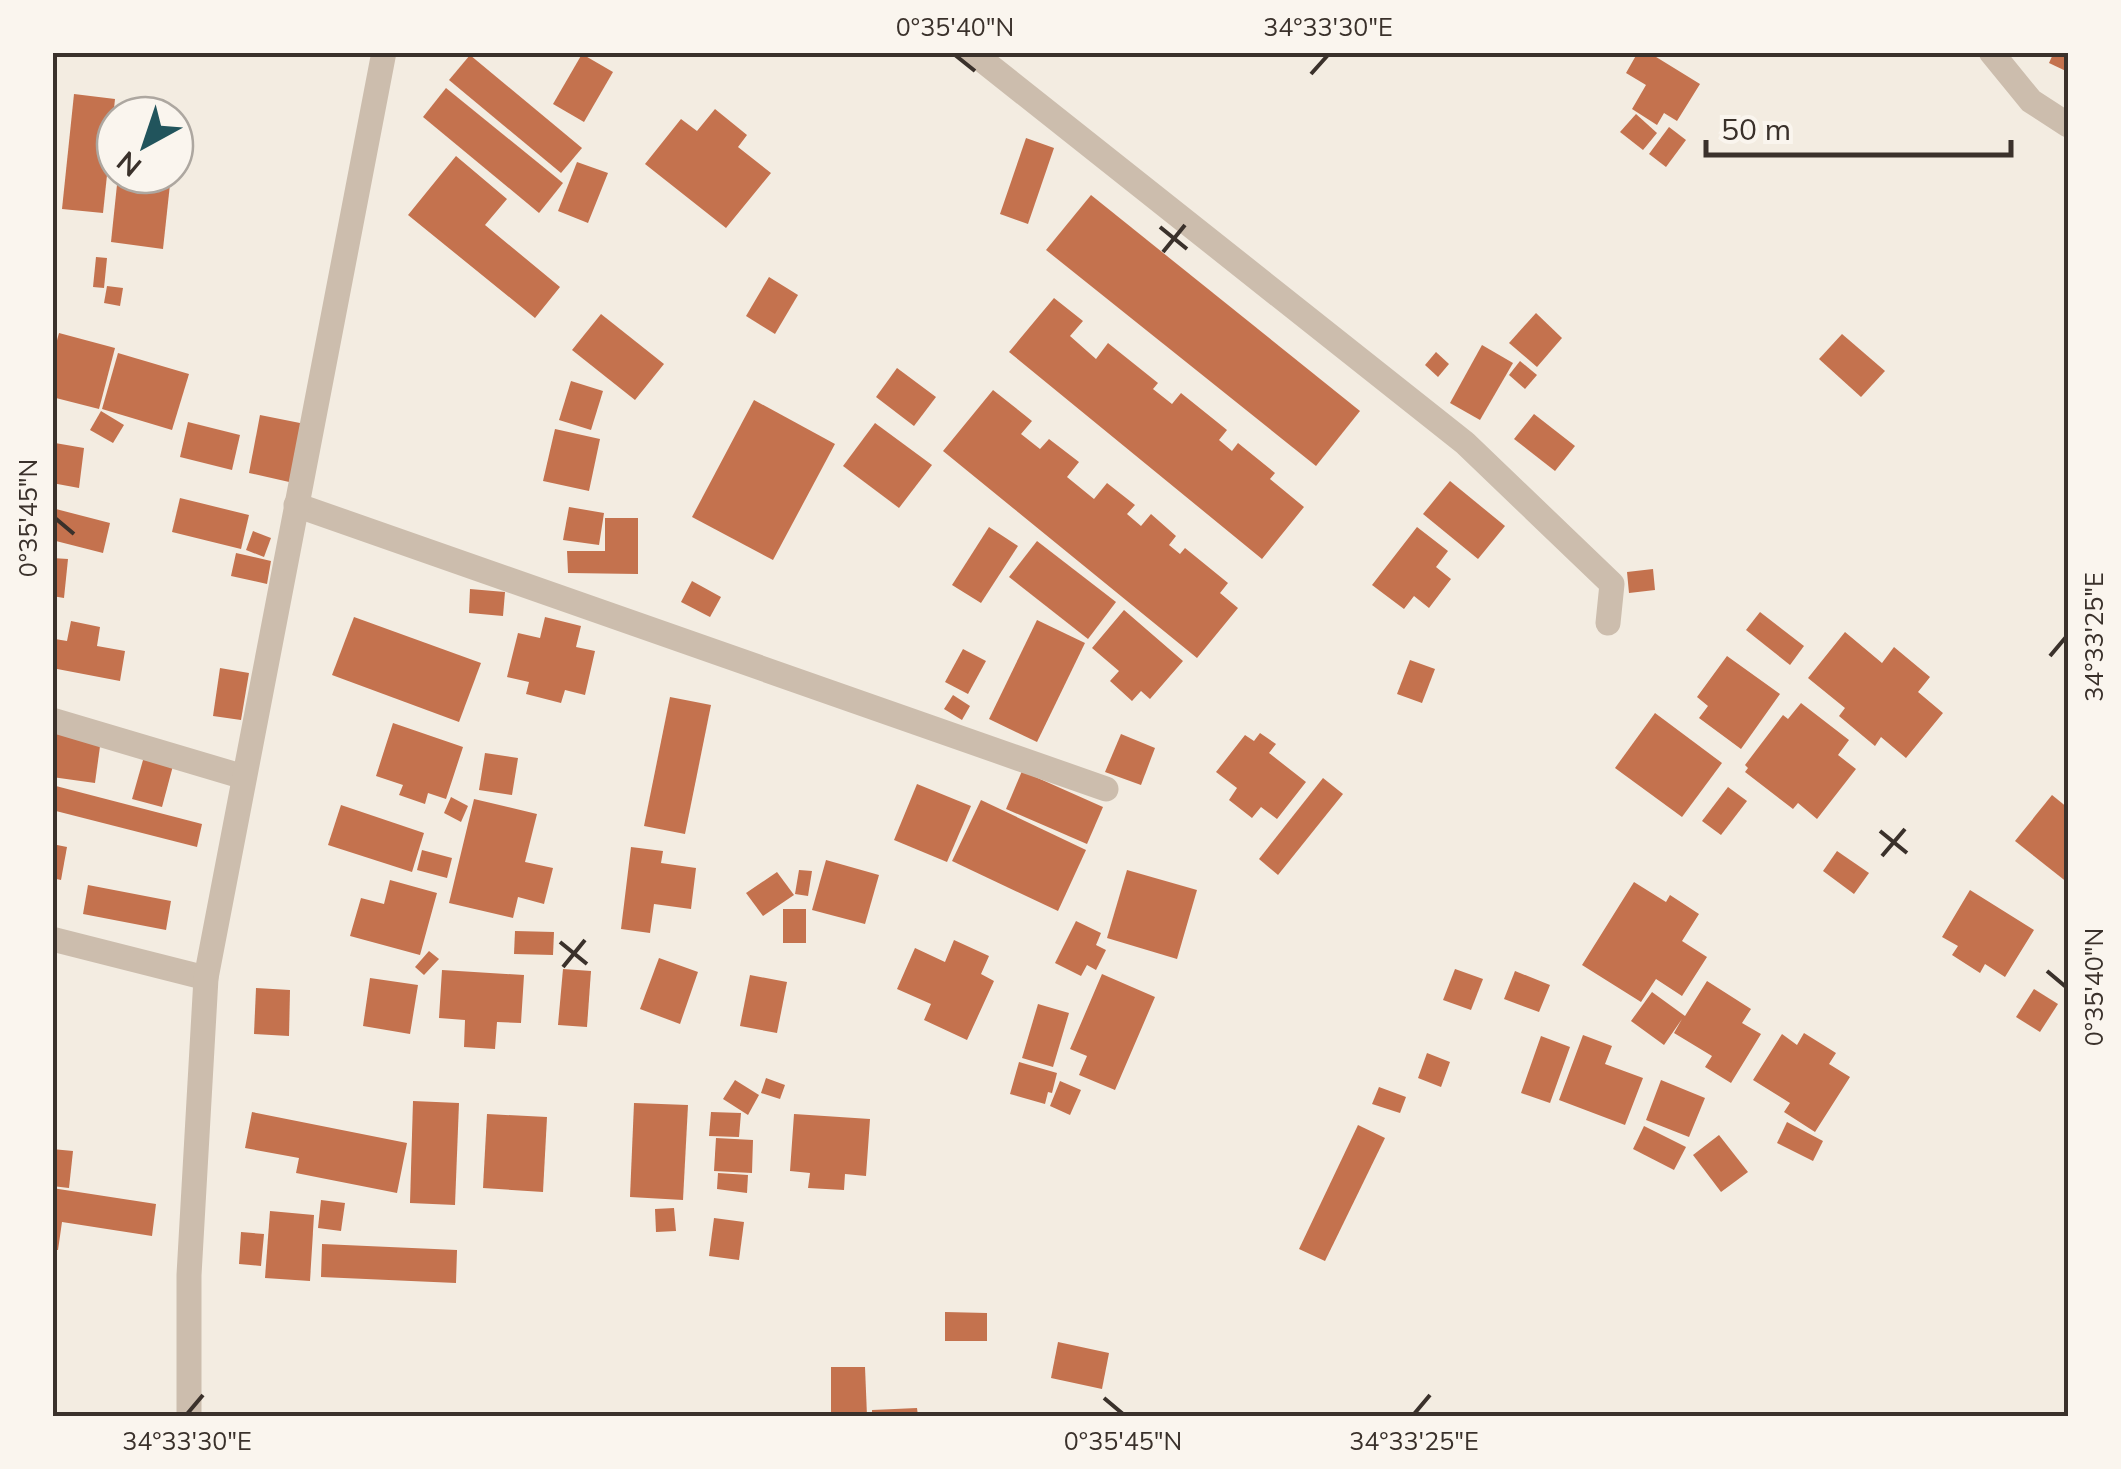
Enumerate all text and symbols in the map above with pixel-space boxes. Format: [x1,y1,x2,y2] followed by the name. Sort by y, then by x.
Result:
[896,11,1014,42] text: 0°35'40"N
[1263,11,1393,42] text: 34°33'30"E
[95,95,195,195] north arrow
[1706,95,2011,157] scale bar
[1721,110,1791,148] text: 50 m
[109,144,148,185] text: N
[12,459,43,577] text: 0°35'45"N
[2078,572,2109,702] text: 34°33'25"E
[2078,928,2109,1046] text: 0°35'40"N
[122,1425,252,1456] text: 34°33'30"E
[1064,1425,1182,1456] text: 0°35'45"N
[1349,1425,1479,1456] text: 34°33'25"E

